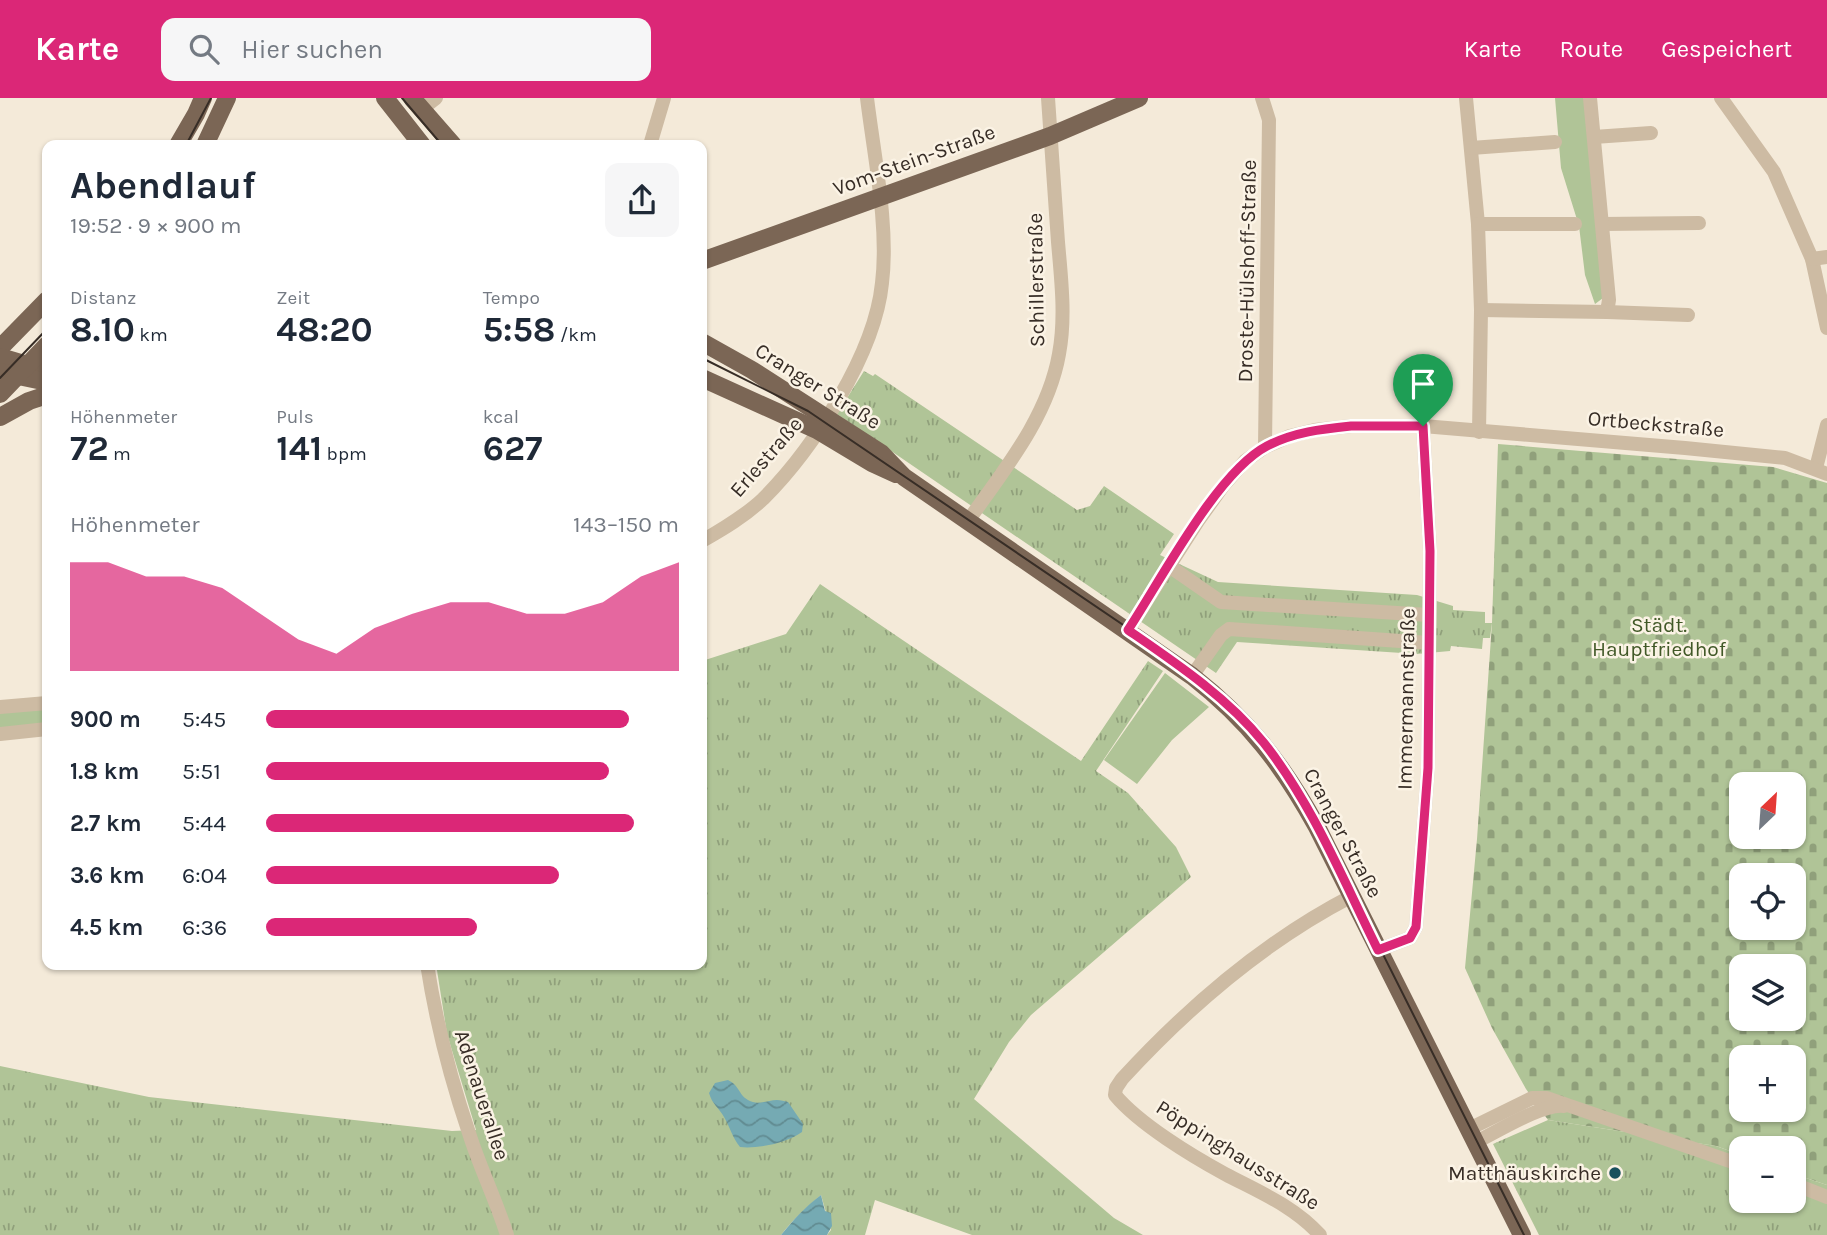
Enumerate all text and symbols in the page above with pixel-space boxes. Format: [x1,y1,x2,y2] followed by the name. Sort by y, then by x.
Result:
[161,18,651,81] search box
[35,30,119,68] text: Karte
[185,30,223,68] icon: search
[241,34,383,65] text: Hier suchen
[1464,35,1522,63] text: Karte
[1560,35,1623,63] text: Route
[1661,35,1792,63] text: Gespeichert
[830,120,998,200] street label: Vom-Stein-Straße
[1233,159,1261,383] street label: Droste-Hülshoff-Straße
[70,163,256,208] text: Abendlauf
[605,163,679,237] button: share
[70,212,242,239] text: 19:52 · 9 × 900 m
[1023,213,1049,347] street label: Schillerstraße
[70,287,136,309] text: Distanz
[276,287,310,309] text: Zeit
[483,287,540,309] text: Tempo
[70,309,135,350] text: 8.10
[276,309,373,350] text: 48:20
[483,309,555,350] text: 5:58
[135,324,168,346] text: km
[555,324,597,346] text: /km
[751,338,885,434] street label: Cranger Straße
[1393,354,1453,426] pin
[1404,365,1442,403] icon: arrive
[70,406,177,428] text: Höhenmeter
[276,406,314,428] text: Puls
[483,406,519,428] text: kcal
[1587,406,1725,442] street label: Ortbeckstraße
[725,412,807,502] street label: Erlestraße
[70,428,109,469] text: 72
[276,428,322,469] text: 141
[483,428,543,469] text: 627
[109,443,131,465] text: m
[322,443,367,465] text: bpm
[70,511,200,538] text: Höhenmeter
[573,511,679,538] text: 143–150 m
[1392,608,1420,790] street label: Immermannstraße
[1592,613,1727,661] park label: Städt. Hauptfriedhof
[70,706,141,733] text: 900 m
[182,706,226,733] text: 5:45
[70,758,139,785] text: 1.8 km
[182,758,221,785] text: 5:51
[1299,764,1387,902] street label: Cranger Straße
[1729,772,1806,849] north arrow
[1729,772,1806,1213] map controls
[70,810,142,837] text: 2.7 km
[182,810,226,837] text: 5:44
[70,862,144,889] text: 3.6 km
[182,862,227,889] text: 6:04
[1729,863,1806,940] button: locate
[70,914,143,941] text: 4.5 km
[182,914,227,941] text: 6:36
[1729,954,1806,1031] button: layers
[450,1027,514,1163] street label: Adenauerallee
[1729,1045,1806,1122] button: +
[1152,1095,1324,1215] street label: Pöppinghausstraße
[1729,1136,1806,1213] button: −
[1448,1161,1601,1185] place label: Matthäuskirche
[1607,1165,1623,1181] marker: Matthäuskirche

